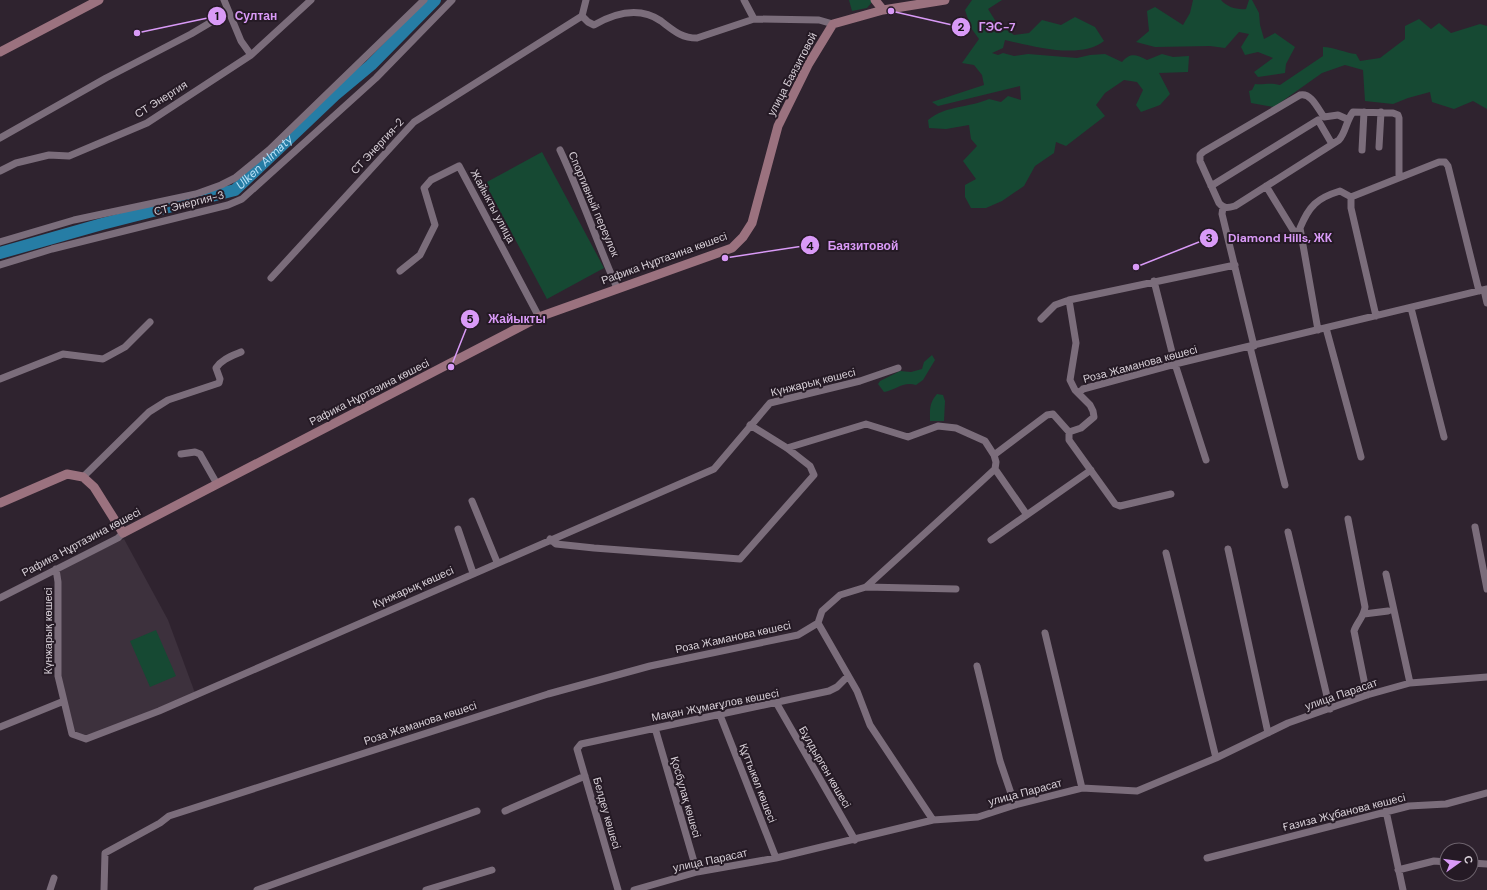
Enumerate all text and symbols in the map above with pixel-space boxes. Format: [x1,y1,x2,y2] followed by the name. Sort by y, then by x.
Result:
[207,4,286,28] callout: Султан
[215,8,219,24] text: 1
[235,8,277,24] text: Султан
[951,15,1024,39] callout: ГЭС-7
[958,19,965,35] text: 2
[979,19,1016,35] text: ГЭС-7
[764,30,820,118] street label: улица Баязитовой
[132,77,190,121] street label: СТ Энергия
[347,115,407,177] street label: СТ Энергия-2
[233,131,297,193] water label: Ulken Almaty
[566,149,623,259] street label: Спортивный переулок
[468,167,519,246] street label: Жайыкты улица
[152,187,226,219] street label: СТ Энергия-3
[1199,226,1340,250] callout: Diamond Hills, ЖК
[599,229,729,287] street label: Рафика Нұртазина көшесі
[1205,230,1213,246] text: 3
[1228,230,1333,246] text: Diamond Hills, ЖК
[800,233,907,257] callout: Баязитовой
[806,238,814,254] text: 4
[828,238,898,254] text: Баязитовой
[460,307,554,331] callout: Жайыкты
[466,311,474,327] text: 5
[487,311,546,327] text: Жайыкты
[1081,342,1199,386] street label: Роза Жаманова көшесі
[307,356,431,428] street label: Рафика Нұртазина көшесі
[769,365,857,399] street label: Күнжарық көшесі
[19,505,143,579] street label: Рафика Нұртазина көшесі
[370,563,456,611] street label: Күнжарық көшесі
[41,587,55,675] street label: Күнжарық көшесі
[674,618,792,656] street label: Роза Жаманова көшесі
[1303,675,1379,713] street label: улица Парасат
[650,686,780,724] street label: Мақан Жұмағұлов көшесі
[362,698,478,748] street label: Роза Жаманова көшесі
[796,724,854,810] street label: Бұлдырген көшесі
[736,741,780,825] street label: Құттыкөл көшесі
[668,755,704,839] street label: Қосбұлақ көшесі
[590,775,624,851] street label: Белдеу көшесі
[987,775,1063,809] street label: улица Парасат
[1281,790,1407,834] street label: Ғазиза Жұбанова көшесі
[1439,842,1479,882] north arrow
[671,845,749,875] street label: улица Парасат
[1461,854,1476,865] text: С

